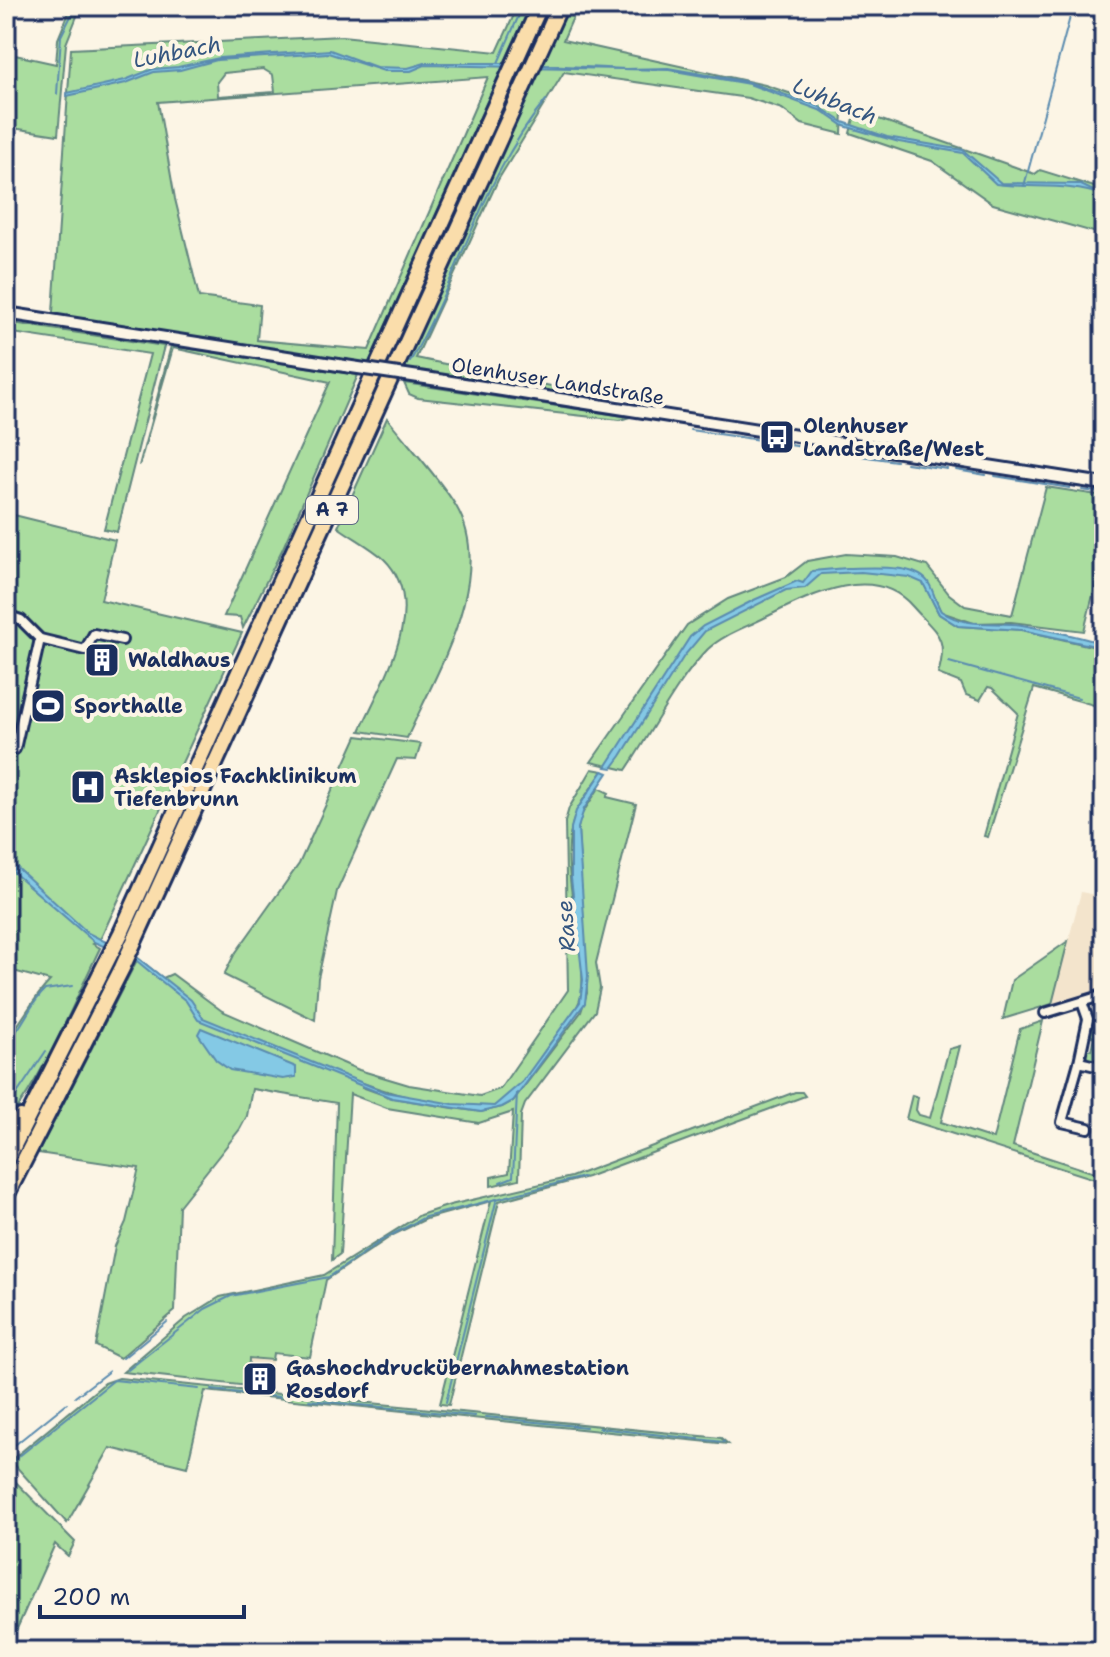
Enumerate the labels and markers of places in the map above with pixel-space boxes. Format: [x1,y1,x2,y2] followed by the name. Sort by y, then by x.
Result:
[803,413,984,462] place label: Olenhuser Landstraße/West
[758,418,796,456] bus stop icon: Olenhuser Landstraße/West
[83,641,121,679] building icon: Waldhaus
[128,647,231,673] place label: Waldhaus
[29,687,67,725] sports icon: Sporthalle
[74,693,183,719] place label: Sporthalle
[114,763,357,812] place label: Asklepios Fachklinikum Tiefenbrunn
[69,768,107,806] hospital icon: Asklepios Fachklinikum Tiefenbrunn
[286,1355,629,1404] place label: Gashochdruckübernahmestation Rosdorf
[241,1360,279,1398] building icon: Gashochdruckübernahmestation Rosdorf

